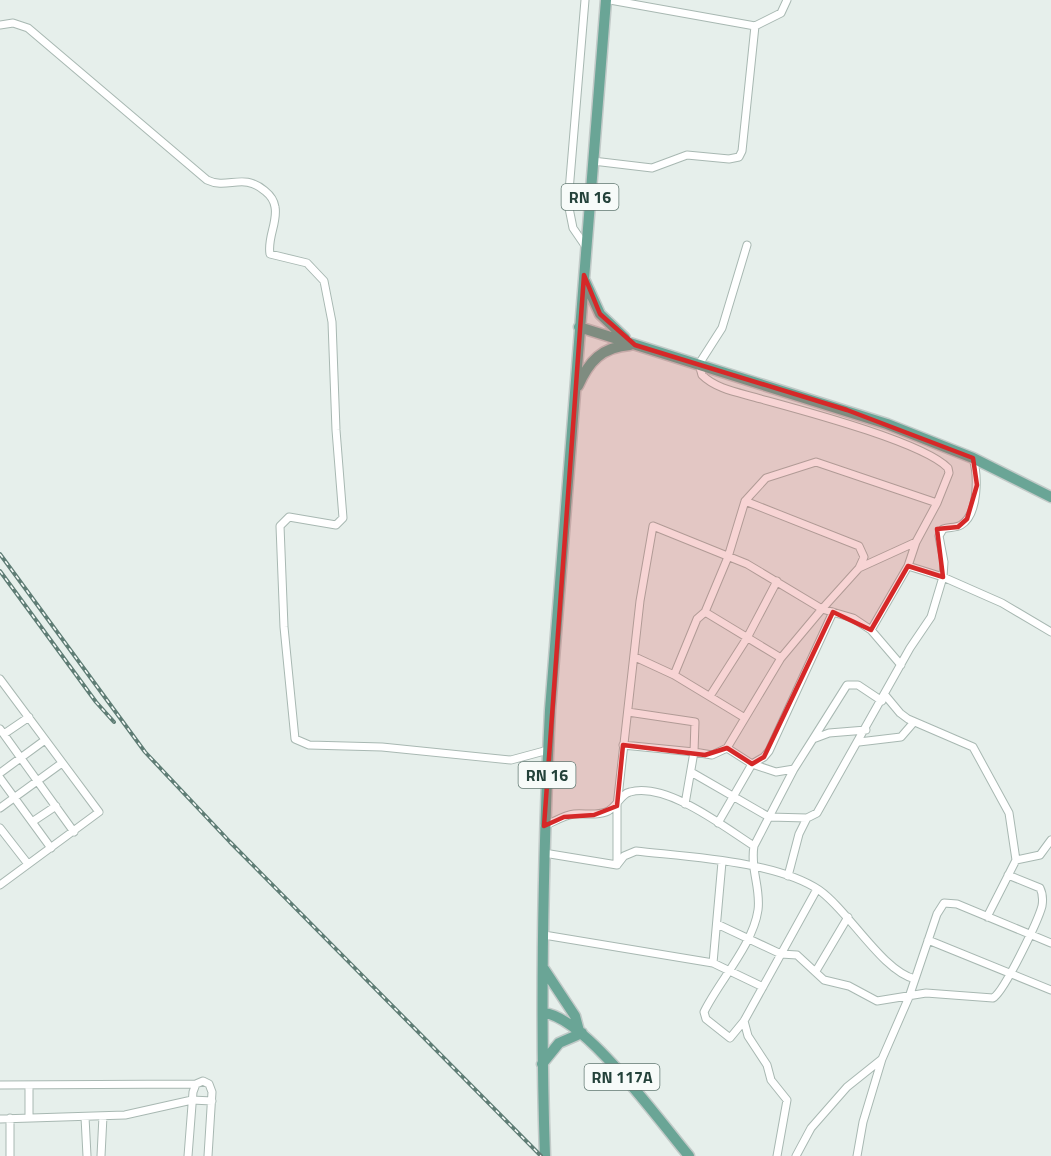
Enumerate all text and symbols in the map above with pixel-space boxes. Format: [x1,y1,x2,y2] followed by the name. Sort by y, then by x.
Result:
[562,184,618,210] road number: RN 16
[518,762,576,788] road number: RN 16
[584,1064,660,1090] road number: RN 117A

